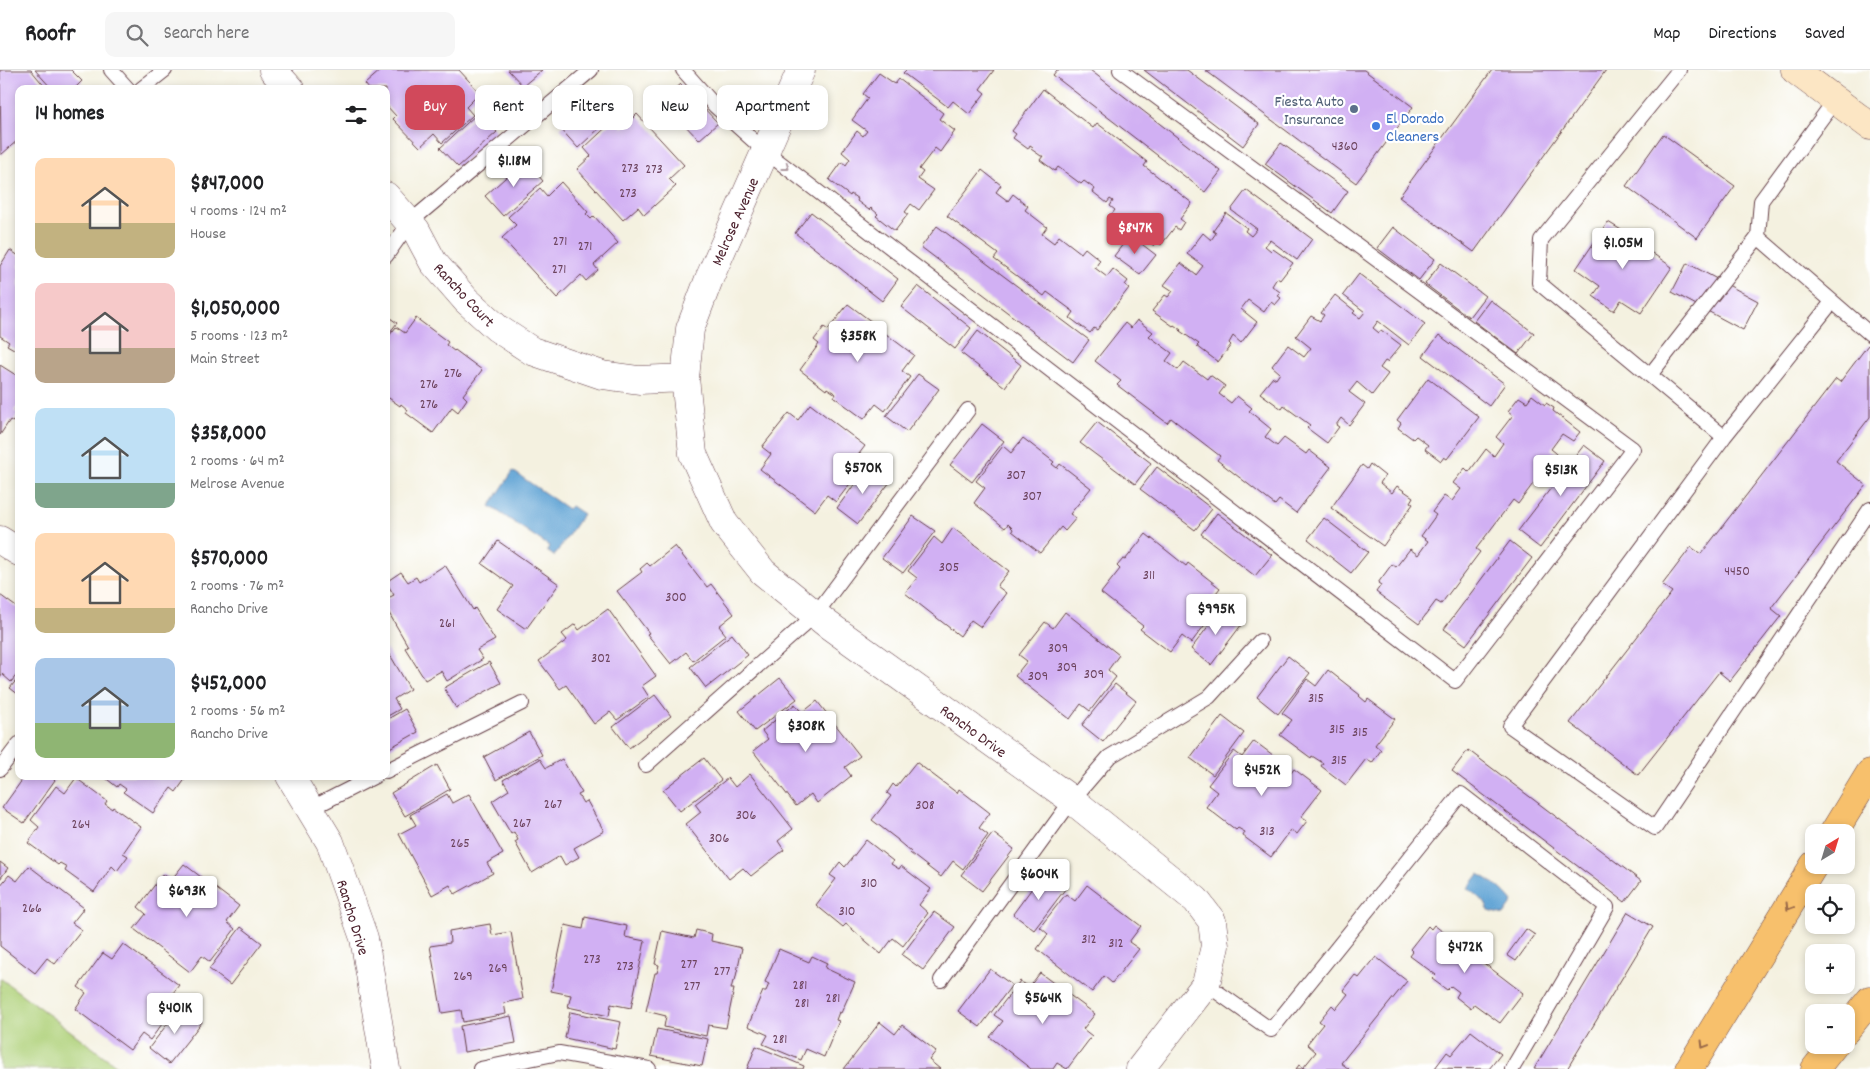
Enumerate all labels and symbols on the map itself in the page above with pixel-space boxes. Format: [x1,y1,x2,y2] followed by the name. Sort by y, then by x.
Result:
[1274,91,1344,132] place label: Fiesta Auto Insurance
[1348,103,1360,115] marker: Fiesta Auto Insurance
[1386,108,1444,149] place label: El Dorado Cleaners
[1370,120,1382,132] marker: El Dorado Cleaners
[1332,137,1358,157] house number: 4360
[473,146,555,188] pin: $1.18M
[621,159,639,179] house number: 273
[645,160,663,180] house number: 273
[780,161,790,170] one-way arrow
[707,174,766,270] street label: Melrose Avenue
[619,184,637,204] house number: 273
[1100,212,1170,255] pin: $847K
[1582,228,1664,270] pin: $1.05M
[553,232,567,252] house number: 271
[578,237,592,257] house number: 271
[427,258,499,333] street label: Rancho Court
[552,260,566,280] house number: 271
[823,320,893,363] pin: $358K
[444,364,462,384] house number: 276
[420,375,438,395] house number: 276
[420,395,438,415] house number: 276
[828,452,898,495] pin: $570K
[1526,454,1596,497] pin: $513K
[1006,466,1026,486] house number: 307
[1022,487,1042,507] house number: 307
[939,558,959,578] house number: 305
[1724,562,1750,582] house number: 4450
[1143,566,1155,586] house number: 311
[665,588,687,608] house number: 300
[1181,594,1251,636] pin: $995K
[439,614,455,634] house number: 261
[1048,639,1068,659] house number: 309
[591,649,611,669] house number: 302
[1057,658,1077,678] house number: 309
[1084,665,1104,685] house number: 309
[1028,667,1048,687] house number: 309
[1308,689,1324,709] house number: 315
[934,700,1011,764] street label: Rancho Drive
[771,710,841,753] pin: $308K
[1329,720,1345,740] house number: 315
[1352,723,1368,743] house number: 315
[1331,751,1347,771] house number: 315
[1227,754,1297,797] pin: $452K
[544,795,562,815] house number: 267
[915,796,935,816] house number: 308
[736,806,756,826] house number: 306
[513,814,531,834] house number: 267
[72,815,90,835] house number: 264
[1259,822,1275,842] house number: 313
[1805,824,1855,874] north arrow
[709,829,729,849] house number: 306
[450,834,470,854] house number: 265
[1004,858,1074,901] pin: $604K
[861,874,877,894] house number: 310
[152,876,222,918] pin: $693K
[329,877,374,958] street label: Rancho Drive
[22,899,42,919] house number: 266
[1785,901,1795,910] one-way arrow
[839,902,855,922] house number: 310
[1081,930,1097,950] house number: 312
[1430,932,1500,974] pin: $472K
[1108,934,1124,954] house number: 312
[583,950,601,970] house number: 273
[681,955,697,975] house number: 277
[616,957,634,977] house number: 273
[488,959,508,979] house number: 269
[714,962,730,982] house number: 277
[453,967,473,987] house number: 269
[793,976,807,996] house number: 281
[684,977,700,997] house number: 277
[1008,982,1078,1025] pin: $564K
[826,989,840,1009] house number: 281
[140,992,210,1035] pin: $401K
[795,994,809,1014] house number: 281
[773,1030,787,1050] house number: 281
[1700,1040,1710,1049] one-way arrow

